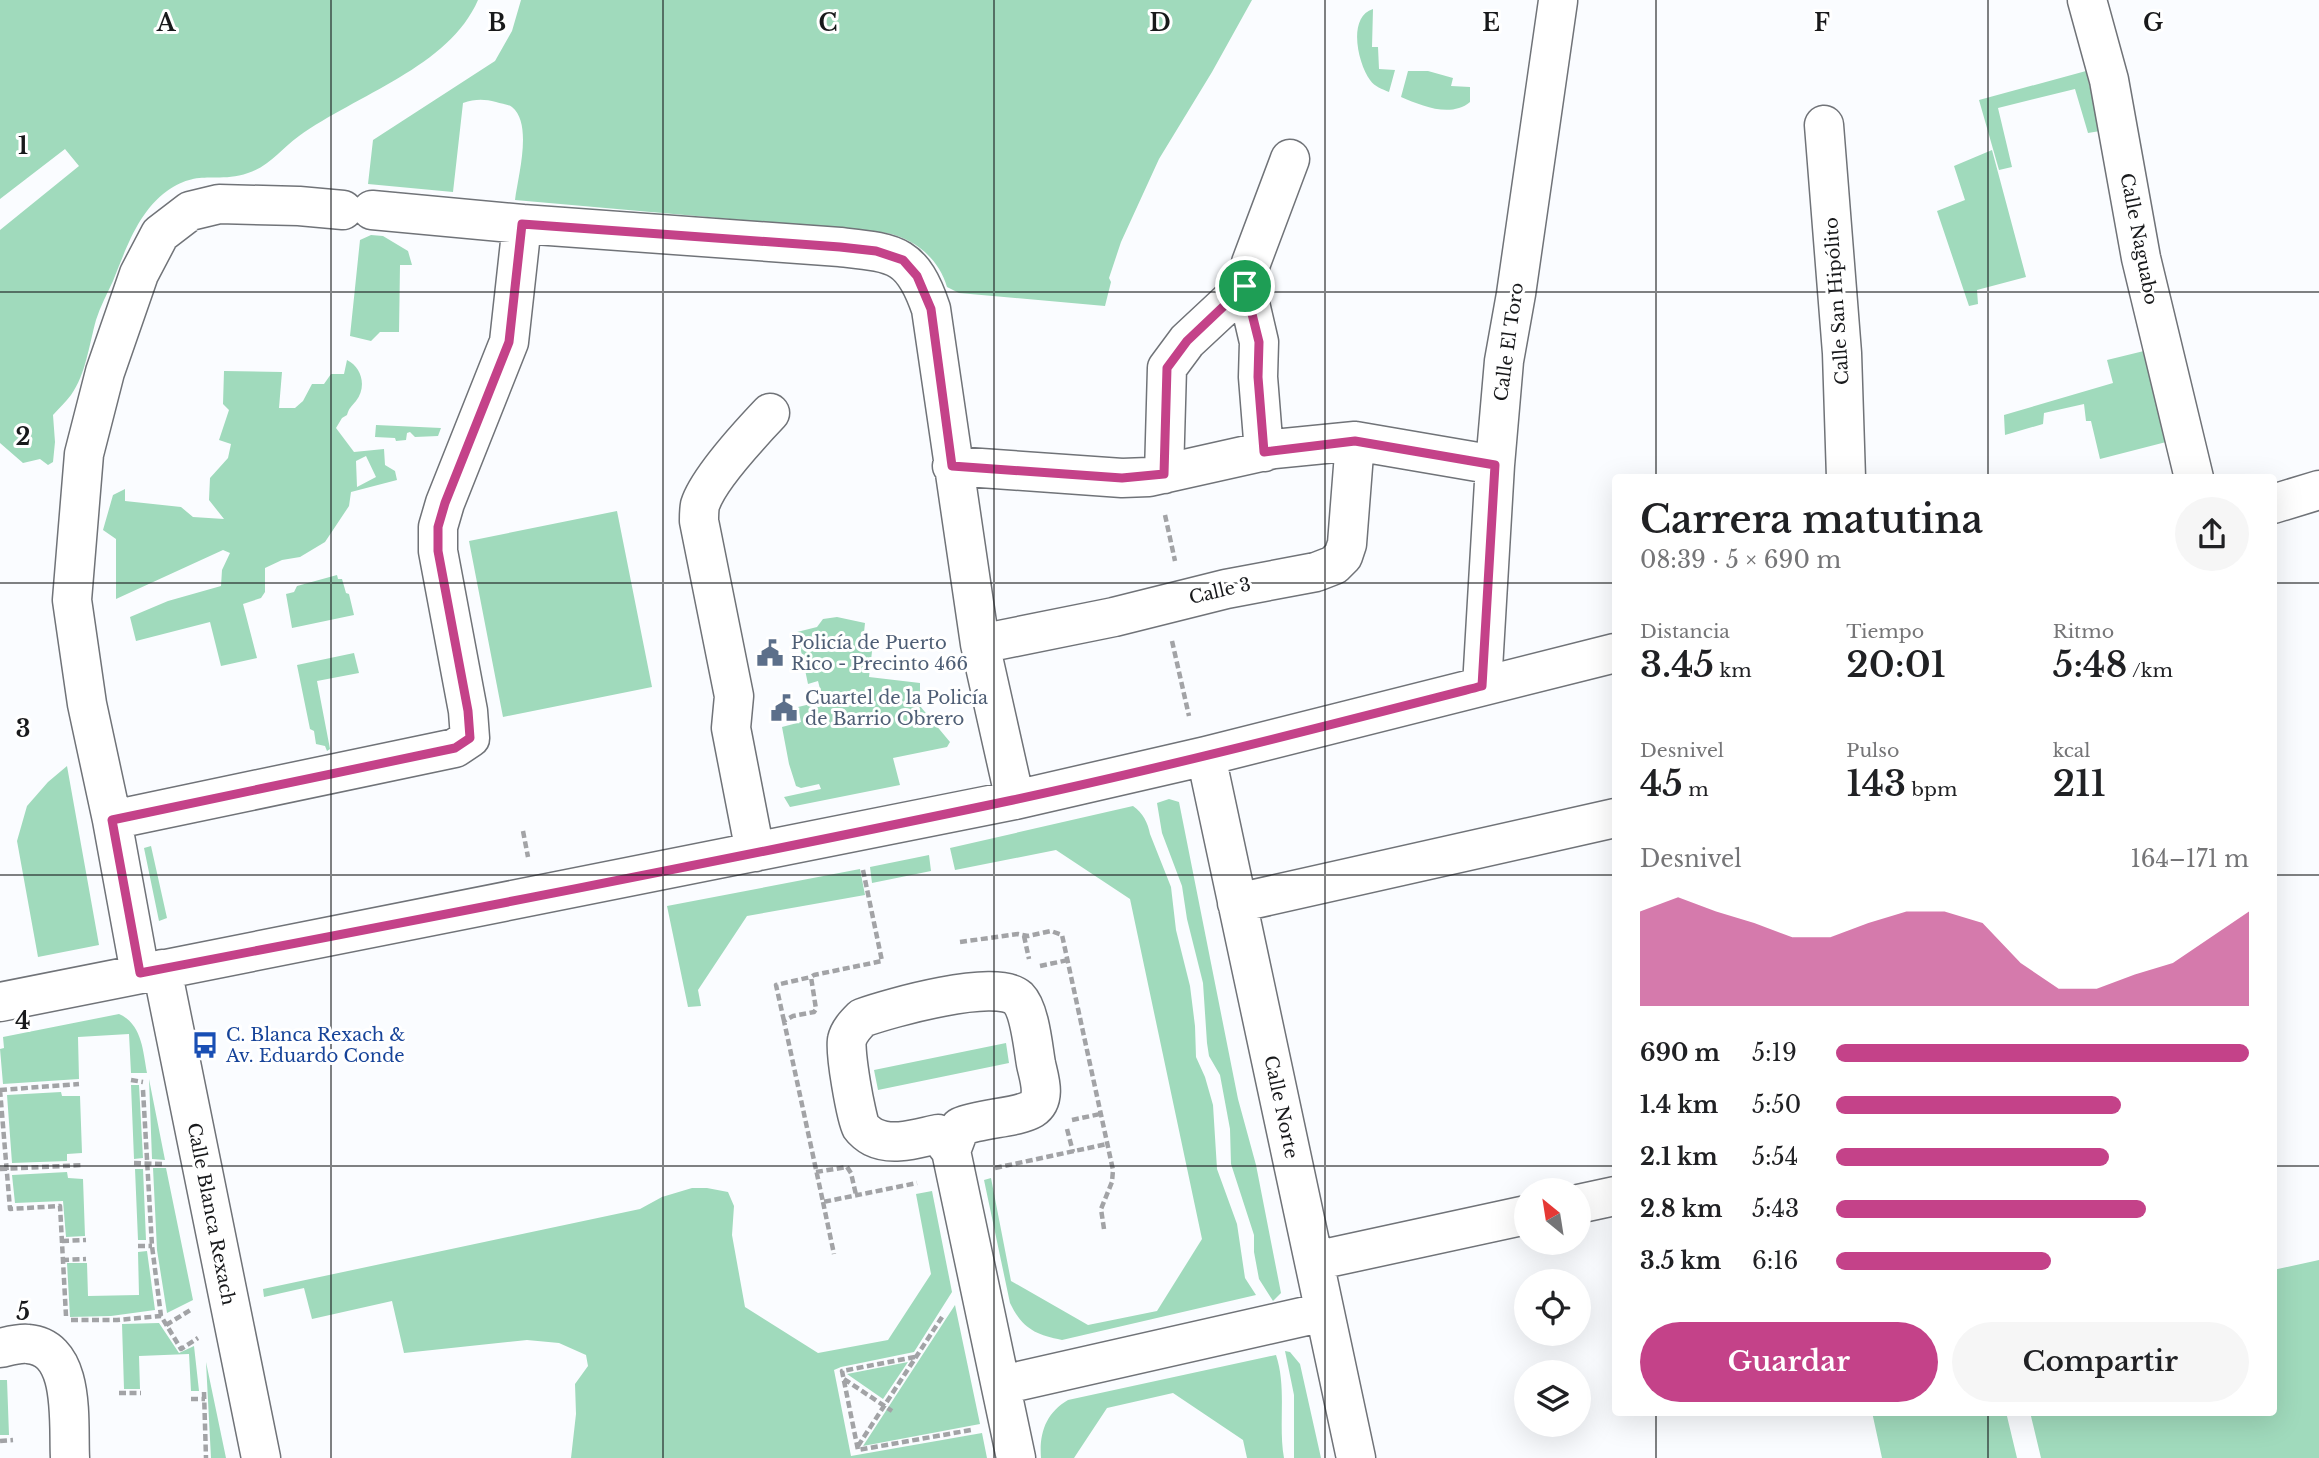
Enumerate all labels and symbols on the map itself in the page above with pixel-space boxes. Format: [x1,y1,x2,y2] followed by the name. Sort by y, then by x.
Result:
[156,9,177,37] text: A
[488,9,506,37] text: B
[819,9,837,37] text: C
[1149,9,1171,37] text: D
[1482,9,1500,37] text: E
[1814,9,1830,37] text: F
[2143,9,2163,37] text: G
[18,132,28,160] text: 1
[2115,171,2163,307] street label: Calle Naguabo
[1820,216,1854,386] street label: Calle San Hipólito
[1215,256,1275,316] pin
[1490,281,1528,403] street label: Calle El Toro
[16,423,30,451] text: 2
[1187,573,1253,609] street label: Calle 3
[791,632,968,675] place label: Policía de Puerto Rico - Precinto 466
[755,638,785,668] public building icon: Policía de Puerto Rico - Precinto 466
[805,687,988,730] place label: Cuartel de la Policía de Barrio Obrero
[769,693,799,723] public building icon: Cuartel de la Policía de Barrio Obrero
[16,715,30,743] text: 3
[15,1007,31,1035] text: 4
[225,1024,405,1067] place label: C. Blanca Rexach & Av. Eduardo Conde
[190,1030,220,1060] bus stop icon: C. Blanca Rexach & Av. Eduardo Conde
[1259,1053,1303,1161] street label: Calle Norte
[183,1121,239,1307] street label: Calle Blanca Rexach
[1514,1178,1591,1255] north arrow
[16,1298,30,1326] text: 5

